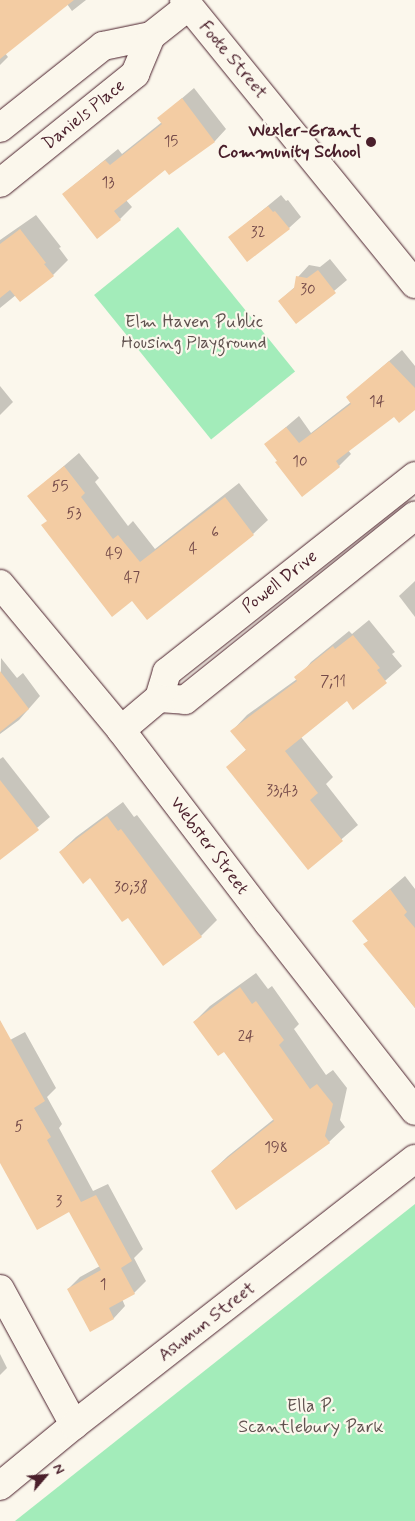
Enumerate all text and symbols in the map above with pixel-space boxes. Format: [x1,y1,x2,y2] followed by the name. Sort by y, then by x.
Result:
[194,17,272,103] street label: Foote Street
[38,75,130,155] street label: Daniels Place
[218,121,361,163] place label: Wexler-Grant Community School
[164,134,178,152] house number: 15
[365,136,377,148] marker: Wexler-Grant Community School
[101,175,115,193] house number: 13
[251,225,265,243] house number: 32
[300,282,316,300] house number: 30
[121,312,267,354] park label: Elm Haven Public Housing Playground
[369,394,385,412] house number: 14
[292,454,308,472] house number: 10
[52,479,68,497] house number: 55
[66,506,82,524] house number: 53
[211,525,219,543] house number: 6
[189,541,197,559] house number: 4
[105,546,123,564] house number: 49
[238,546,322,618] street label: Powell Drive
[124,570,140,588] house number: 47
[320,674,346,692] house number: 7;11
[266,783,298,801] house number: 33;43
[164,791,254,901] street label: Webster Street
[114,880,148,898] house number: 30;38
[238,1029,254,1047] house number: 24
[15,1119,23,1137] house number: 5
[264,1140,288,1158] house number: 198
[56,1194,62,1212] house number: 3
[100,1277,106,1295] house number: 1
[155,1278,259,1366] street label: Ashmun Street
[240,1396,382,1438] park label: Ella P. Scantlebury Park
[20,1451,70,1501] north arrow
[48,1461,68,1477] text: N

